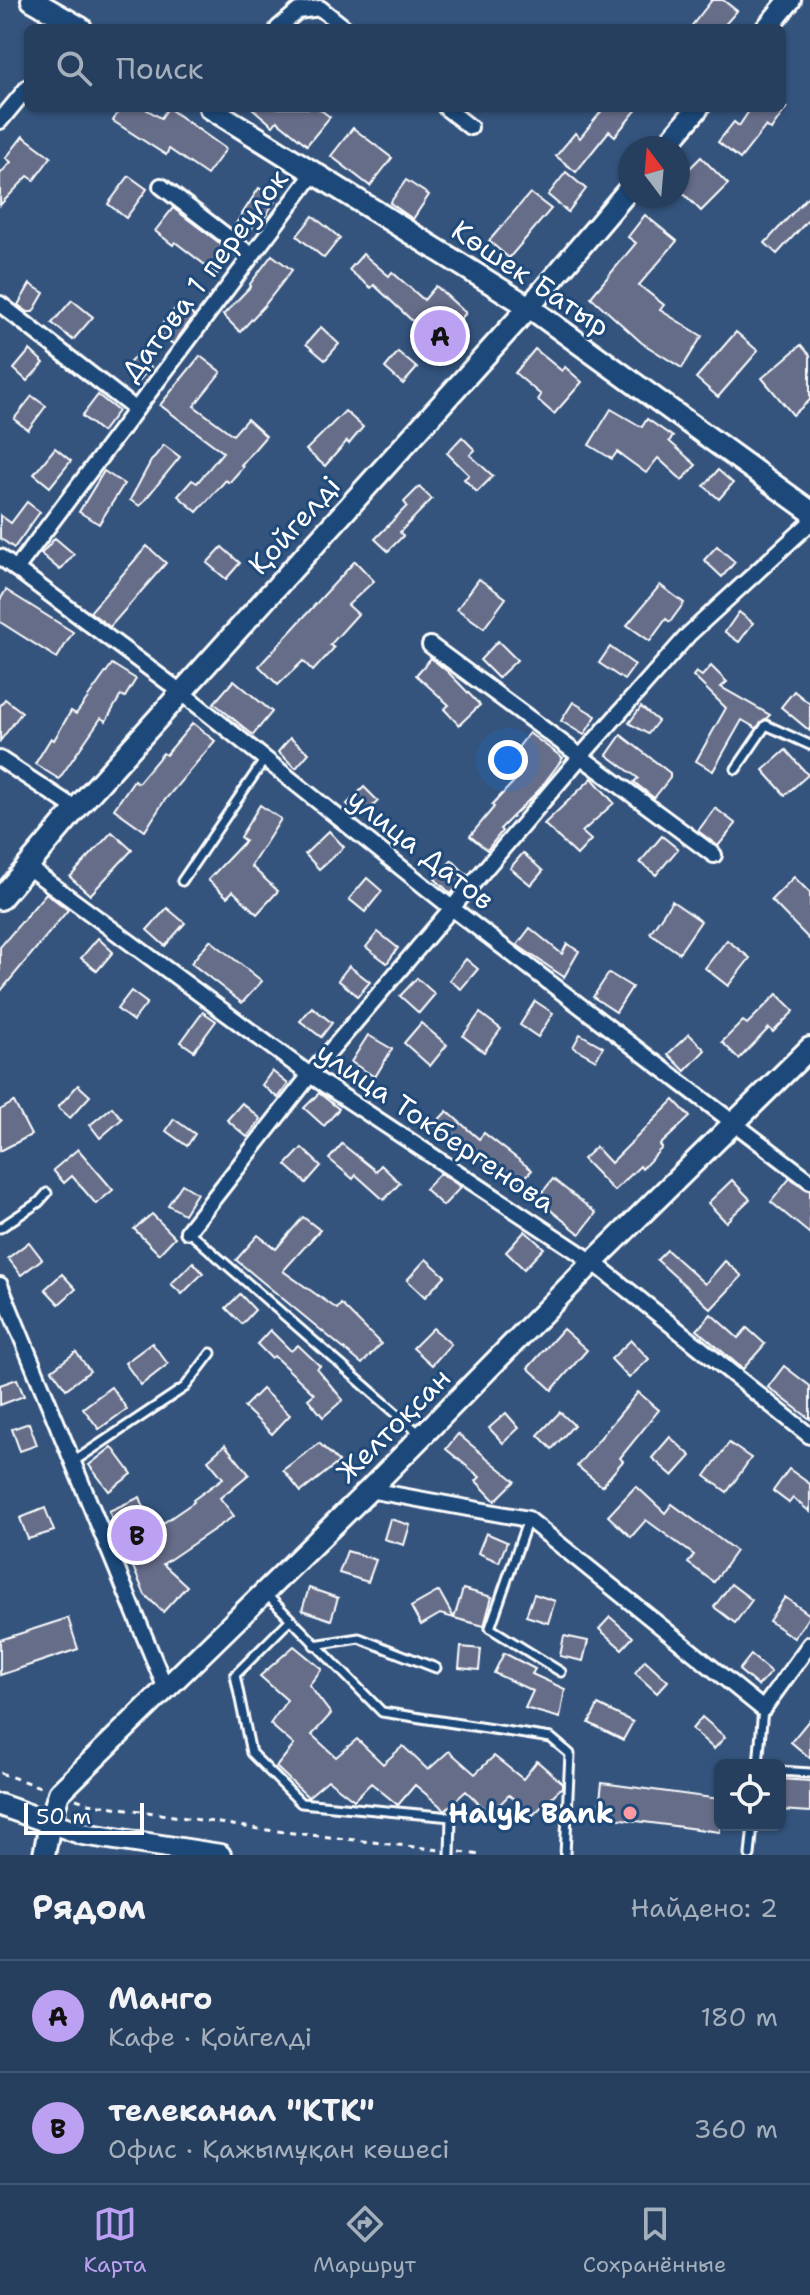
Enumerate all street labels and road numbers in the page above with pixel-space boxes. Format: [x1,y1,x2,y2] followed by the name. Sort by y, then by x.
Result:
[112,161,297,389] street label: Датова 1 переулок
[444,211,618,345] street label: Көшек Батыр
[240,467,348,583] street label: Қойгелді
[340,780,502,918] street label: улица Датов
[309,1033,563,1221] street label: улица Токбергенова
[327,1359,459,1491] street label: Желтоқсан

